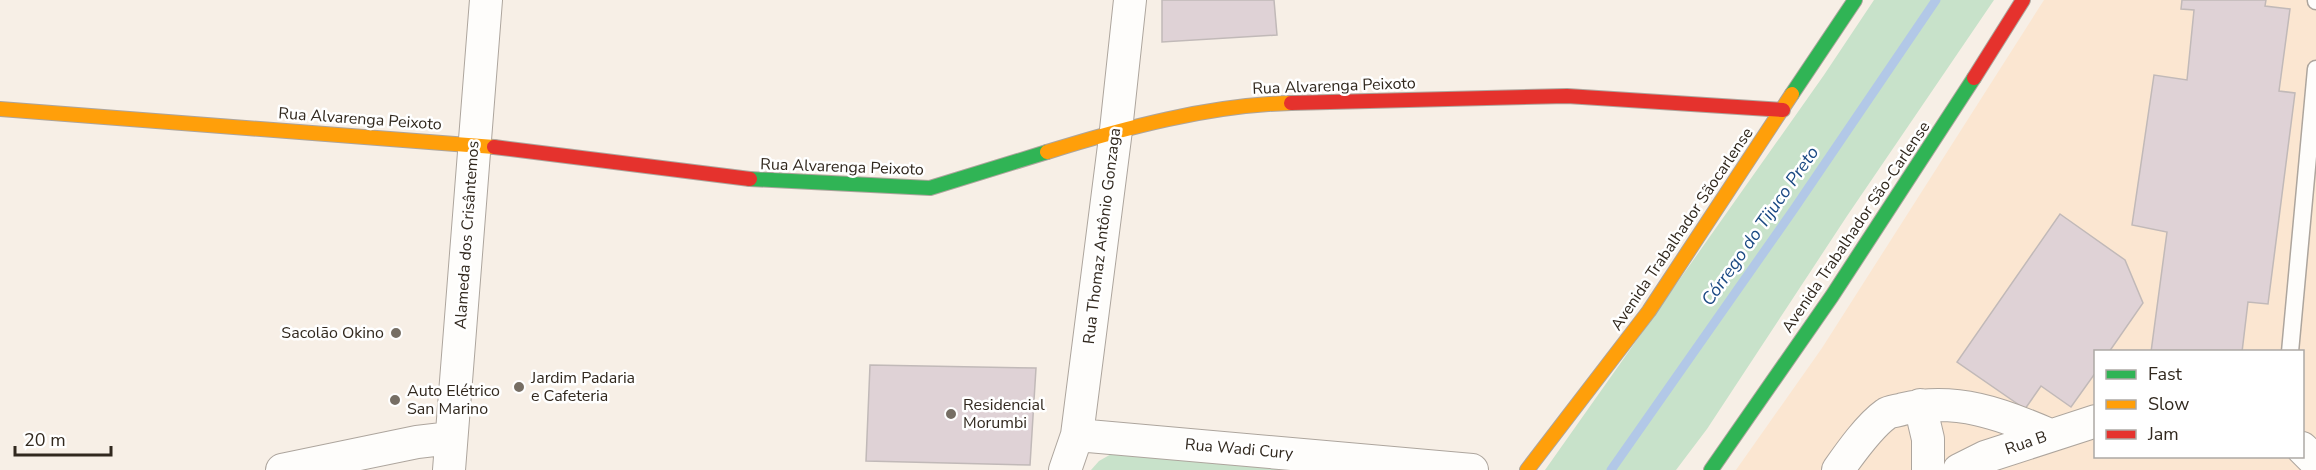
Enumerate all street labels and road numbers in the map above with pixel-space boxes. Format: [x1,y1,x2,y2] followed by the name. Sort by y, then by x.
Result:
[1252,72,1416,100] street label: Rua Alvarenga Peixoto
[278,102,443,136] street label: Rua Alvarenga Peixoto
[1777,117,1935,337] street label: Avenida Trabalhador São-Carlense
[1606,123,1758,335] street label: Avenida Trabalhador Sãocarlense
[1078,127,1126,345] street label: Rua Thomaz Antônio Gonzaga
[449,140,485,330] street label: Alameda dos Crisântemos
[760,153,924,181] street label: Rua Alvarenga Peixoto
[2002,426,2050,460] street label: Rua B
[1184,433,1295,465] street label: Rua Wadi Cury

